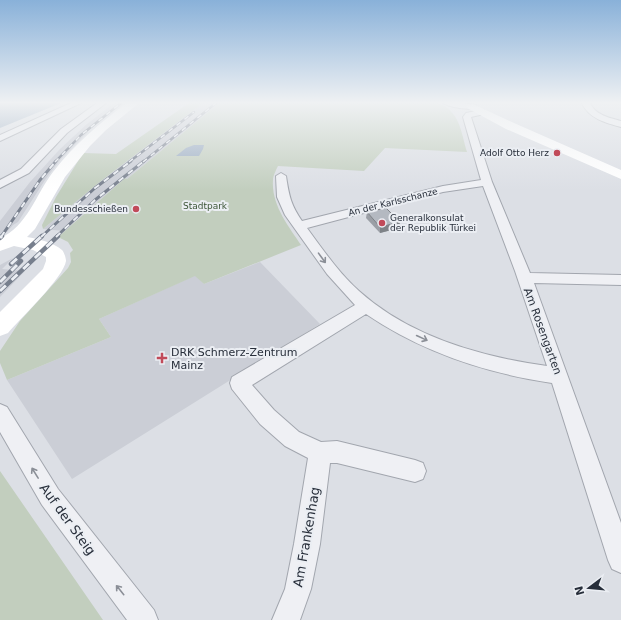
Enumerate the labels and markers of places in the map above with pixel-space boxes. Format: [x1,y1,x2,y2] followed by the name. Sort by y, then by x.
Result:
[480,148,549,158] place label: Adolf Otto Herz
[552,148,562,158] marker: Adolf Otto Herz
[54,204,128,214] place label: Bundesschießen
[131,204,141,214] marker: Bundesschießen
[390,213,476,233] place label: Generalkonsulat der Republik Türkei
[377,218,387,228] marker: Generalkonsulat der Republik Türkei
[171,346,297,372] place label: DRK Schmerz-Zentrum Mainz
[156,352,168,364] marker: DRK Schmerz-Zentrum Mainz

